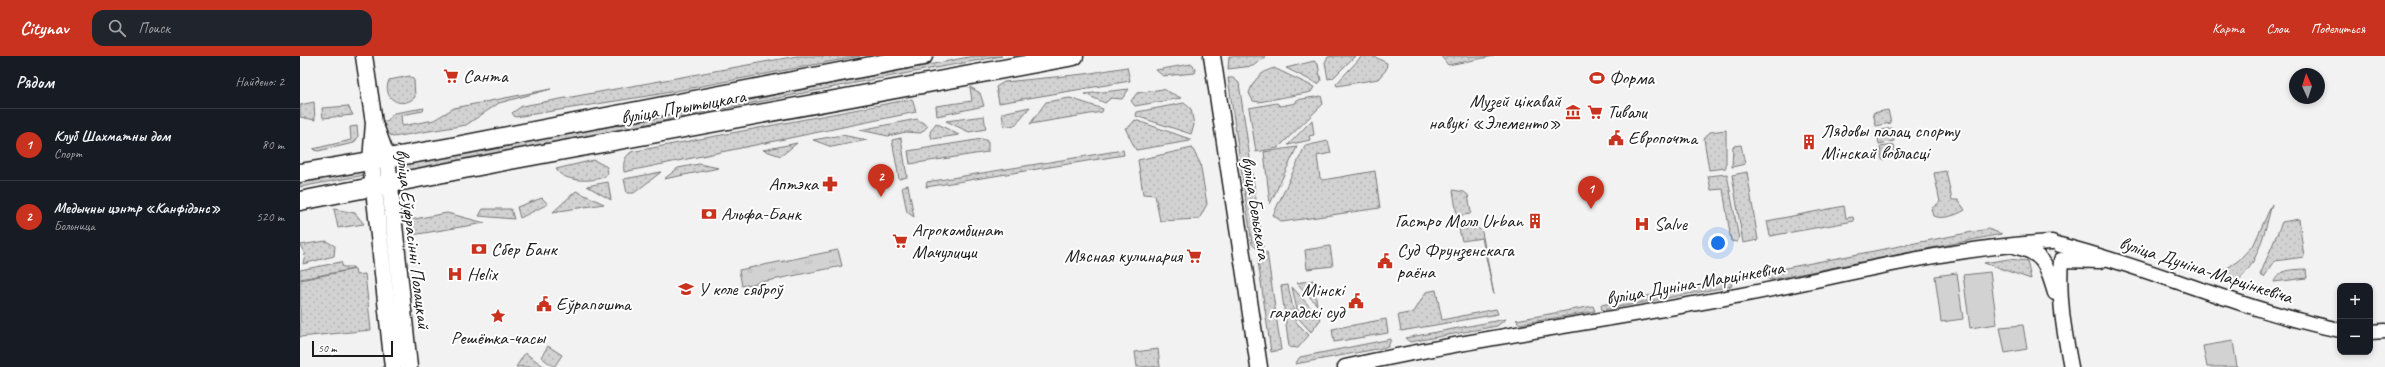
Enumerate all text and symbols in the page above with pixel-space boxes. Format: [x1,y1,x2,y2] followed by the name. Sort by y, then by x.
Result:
[92,10,372,46] search box
[20,16,68,40] text: Citynav
[106,17,128,39] icon: search
[138,19,170,38] text: Поиск
[2212,20,2244,37] text: Карта
[2266,20,2289,37] text: Слои
[2311,20,2365,37] text: Поделиться
[463,64,509,88] place label: Санта
[1609,66,1655,90] place label: Форма
[442,67,460,85] supermarket icon: Санта
[2289,68,2325,104] north arrow
[1588,69,1606,87] sports icon: Форма
[16,72,54,93] text: Рядом
[236,74,284,90] text: Найдено: 2
[619,84,749,130] street label: вуліца Прытыцкага
[1429,89,1562,135] place label: Музей цікавай навукі «Элементо»
[1607,100,1649,124] place label: Тивали
[1564,103,1582,121] museum icon: Музей цікавай навукі «Элементо»
[1586,103,1604,121] supermarket icon: Тивали
[1821,119,1961,165] place label: Лядовы палац спорту Мінскай вобласці
[1628,126,1699,150] place label: Европочта
[54,127,170,146] text: Клуб Шахматны дом
[1607,129,1625,147] public building icon: Европочта
[1800,133,1818,151] building icon: Лядовы палац спорту Мінскай вобласці
[26,137,32,153] text: 1
[262,137,284,153] text: 80 m
[54,146,82,162] text: Спорт
[390,148,436,332] street label: вуліца Еўфрасінні Полацкай
[1236,155,1276,263] street label: вуліца Бельскага
[868,164,894,197] pin: 2
[768,172,820,196] place label: Аптэка
[821,175,839,193] pharmacy icon: Аптэка
[1578,176,1604,209] pin: 1
[54,199,220,218] text: Медычны цэнтр «Канфідэнс»
[721,202,803,226] place label: Альфа-Банк
[700,205,718,223] bank icon: Альфа-Банк
[26,209,32,225] text: 2
[256,209,284,225] text: 520 m
[1395,209,1524,233] place label: Гастро Молл Urban
[1526,212,1544,230] building icon: Гастро Молл Urban
[1654,212,1689,236] place label: Salve
[1633,215,1651,233] hospital icon: Salve
[54,218,95,234] text: Больница
[912,218,1003,264] place label: Агрокомбинат Мачулищи
[2116,231,2297,310] street label: вуліца Дуніна-Марцінкевіча
[891,232,909,250] supermarket icon: Агрокомбинат Мачулищи
[1708,233,1728,253] your location
[491,237,558,261] place label: Сбер Банк
[1397,238,1515,284] place label: Суд Фрунзенскага раёна
[470,240,488,258] bank icon: Сбер Банк
[1064,244,1184,268] place label: Мясная кулинария
[1185,247,1203,265] supermarket icon: Мясная кулинария
[1376,252,1394,270] public building icon: Суд Фрунзенскага раёна
[1604,255,1788,310] street label: вуліца Дуніна-Марцінкевіча
[467,262,499,286] place label: Helix
[446,265,464,283] hospital icon: Helix
[698,277,784,301] place label: У коле сяброў
[1269,278,1346,324] place label: Мінскі гарадскі суд
[677,280,695,298] school or university icon: У коле сяброў
[2337,283,2373,355] map controls
[2337,283,2373,319] button: +
[556,292,633,316] place label: Еўрапошта
[1347,292,1365,310] public building icon: Мінскі гарадскі суд
[535,295,553,313] public building icon: Еўрапошта
[489,307,507,325] place icon: Решётка-часы
[2337,319,2373,355] button: −
[451,326,547,350] place label: Решётка-часы
[312,339,393,358] scale bar
[318,341,337,355] text: 50 m

